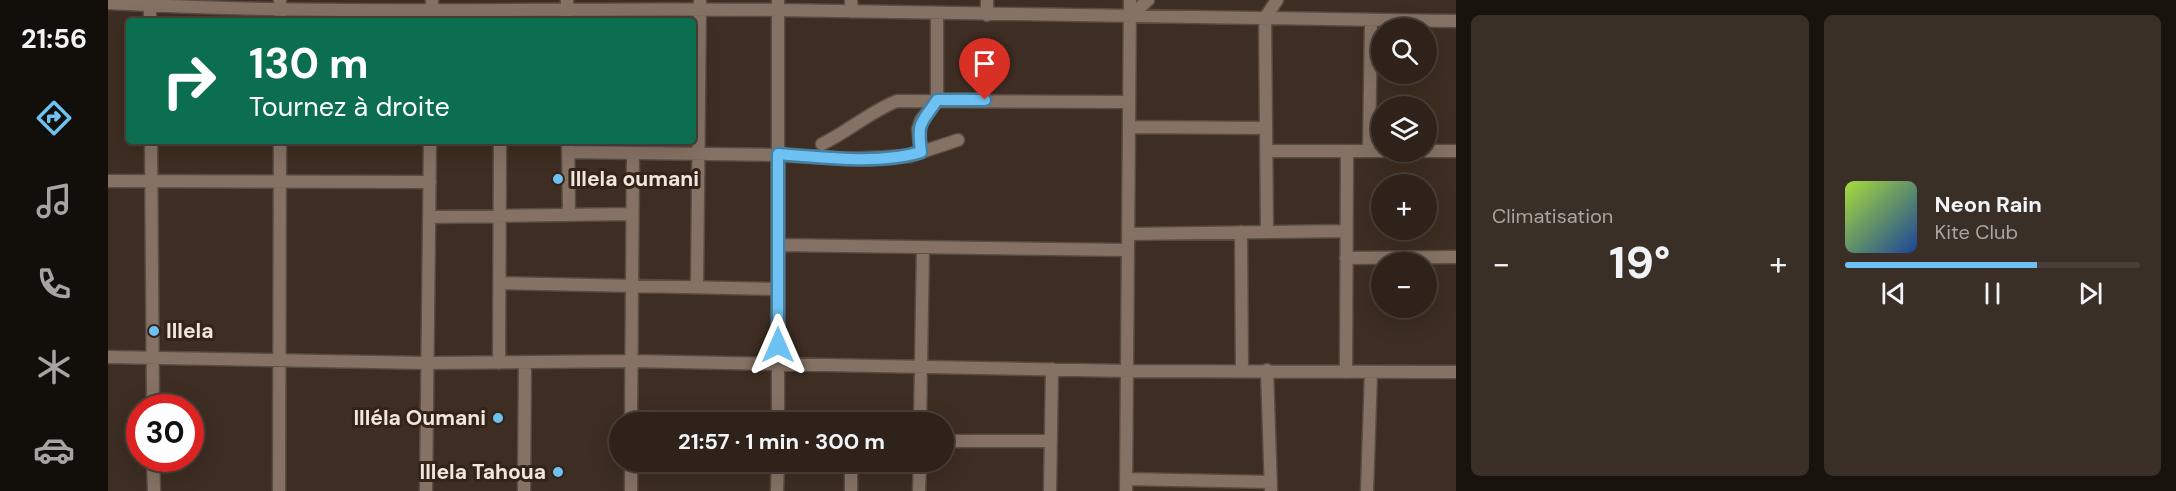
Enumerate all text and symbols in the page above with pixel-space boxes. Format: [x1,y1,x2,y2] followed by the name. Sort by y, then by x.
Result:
[1371,18,1437,318] map controls
[1371,18,1437,84] button: search
[21,21,87,56] text: 21:56
[249,36,369,91] text: 130 m
[959,38,1010,100] pin
[150,42,228,120] icon: right
[968,47,1001,80] icon: arrive
[249,89,450,124] text: Tournez à droite
[1371,96,1437,162] button: layers
[33,97,75,139] icon: directions
[570,165,699,193] place label: Illela oumani
[551,172,565,186] marker: Illela oumani
[1371,174,1437,240] button: +
[33,180,75,222] icon: music
[1935,190,2042,219] text: Neon Rain
[1492,203,1613,229] text: Climatisation
[1935,219,2018,245] text: Kite Club
[1609,233,1670,292] text: 19°
[1492,242,1510,285] text: −
[1769,242,1787,285] text: +
[1371,252,1437,318] button: −
[33,263,75,305] icon: phone
[1877,277,1910,310] icon: previous
[1976,277,2009,310] icon: pause
[2074,277,2107,310] icon: next
[746,313,810,377] position arrow
[166,317,213,345] place label: Illela
[147,324,161,338] marker: Illela
[33,346,75,388] icon: climate
[126,394,204,472] speed limit sign: 30
[353,404,486,432] place label: Illéla Oumani
[491,411,505,425] marker: Illéla Oumani
[678,427,885,456] text: 21:57 · 1 min · 300 m
[33,429,75,471] icon: car
[420,458,546,486] place label: Illela Tahoua
[551,465,565,479] marker: Illela Tahoua

